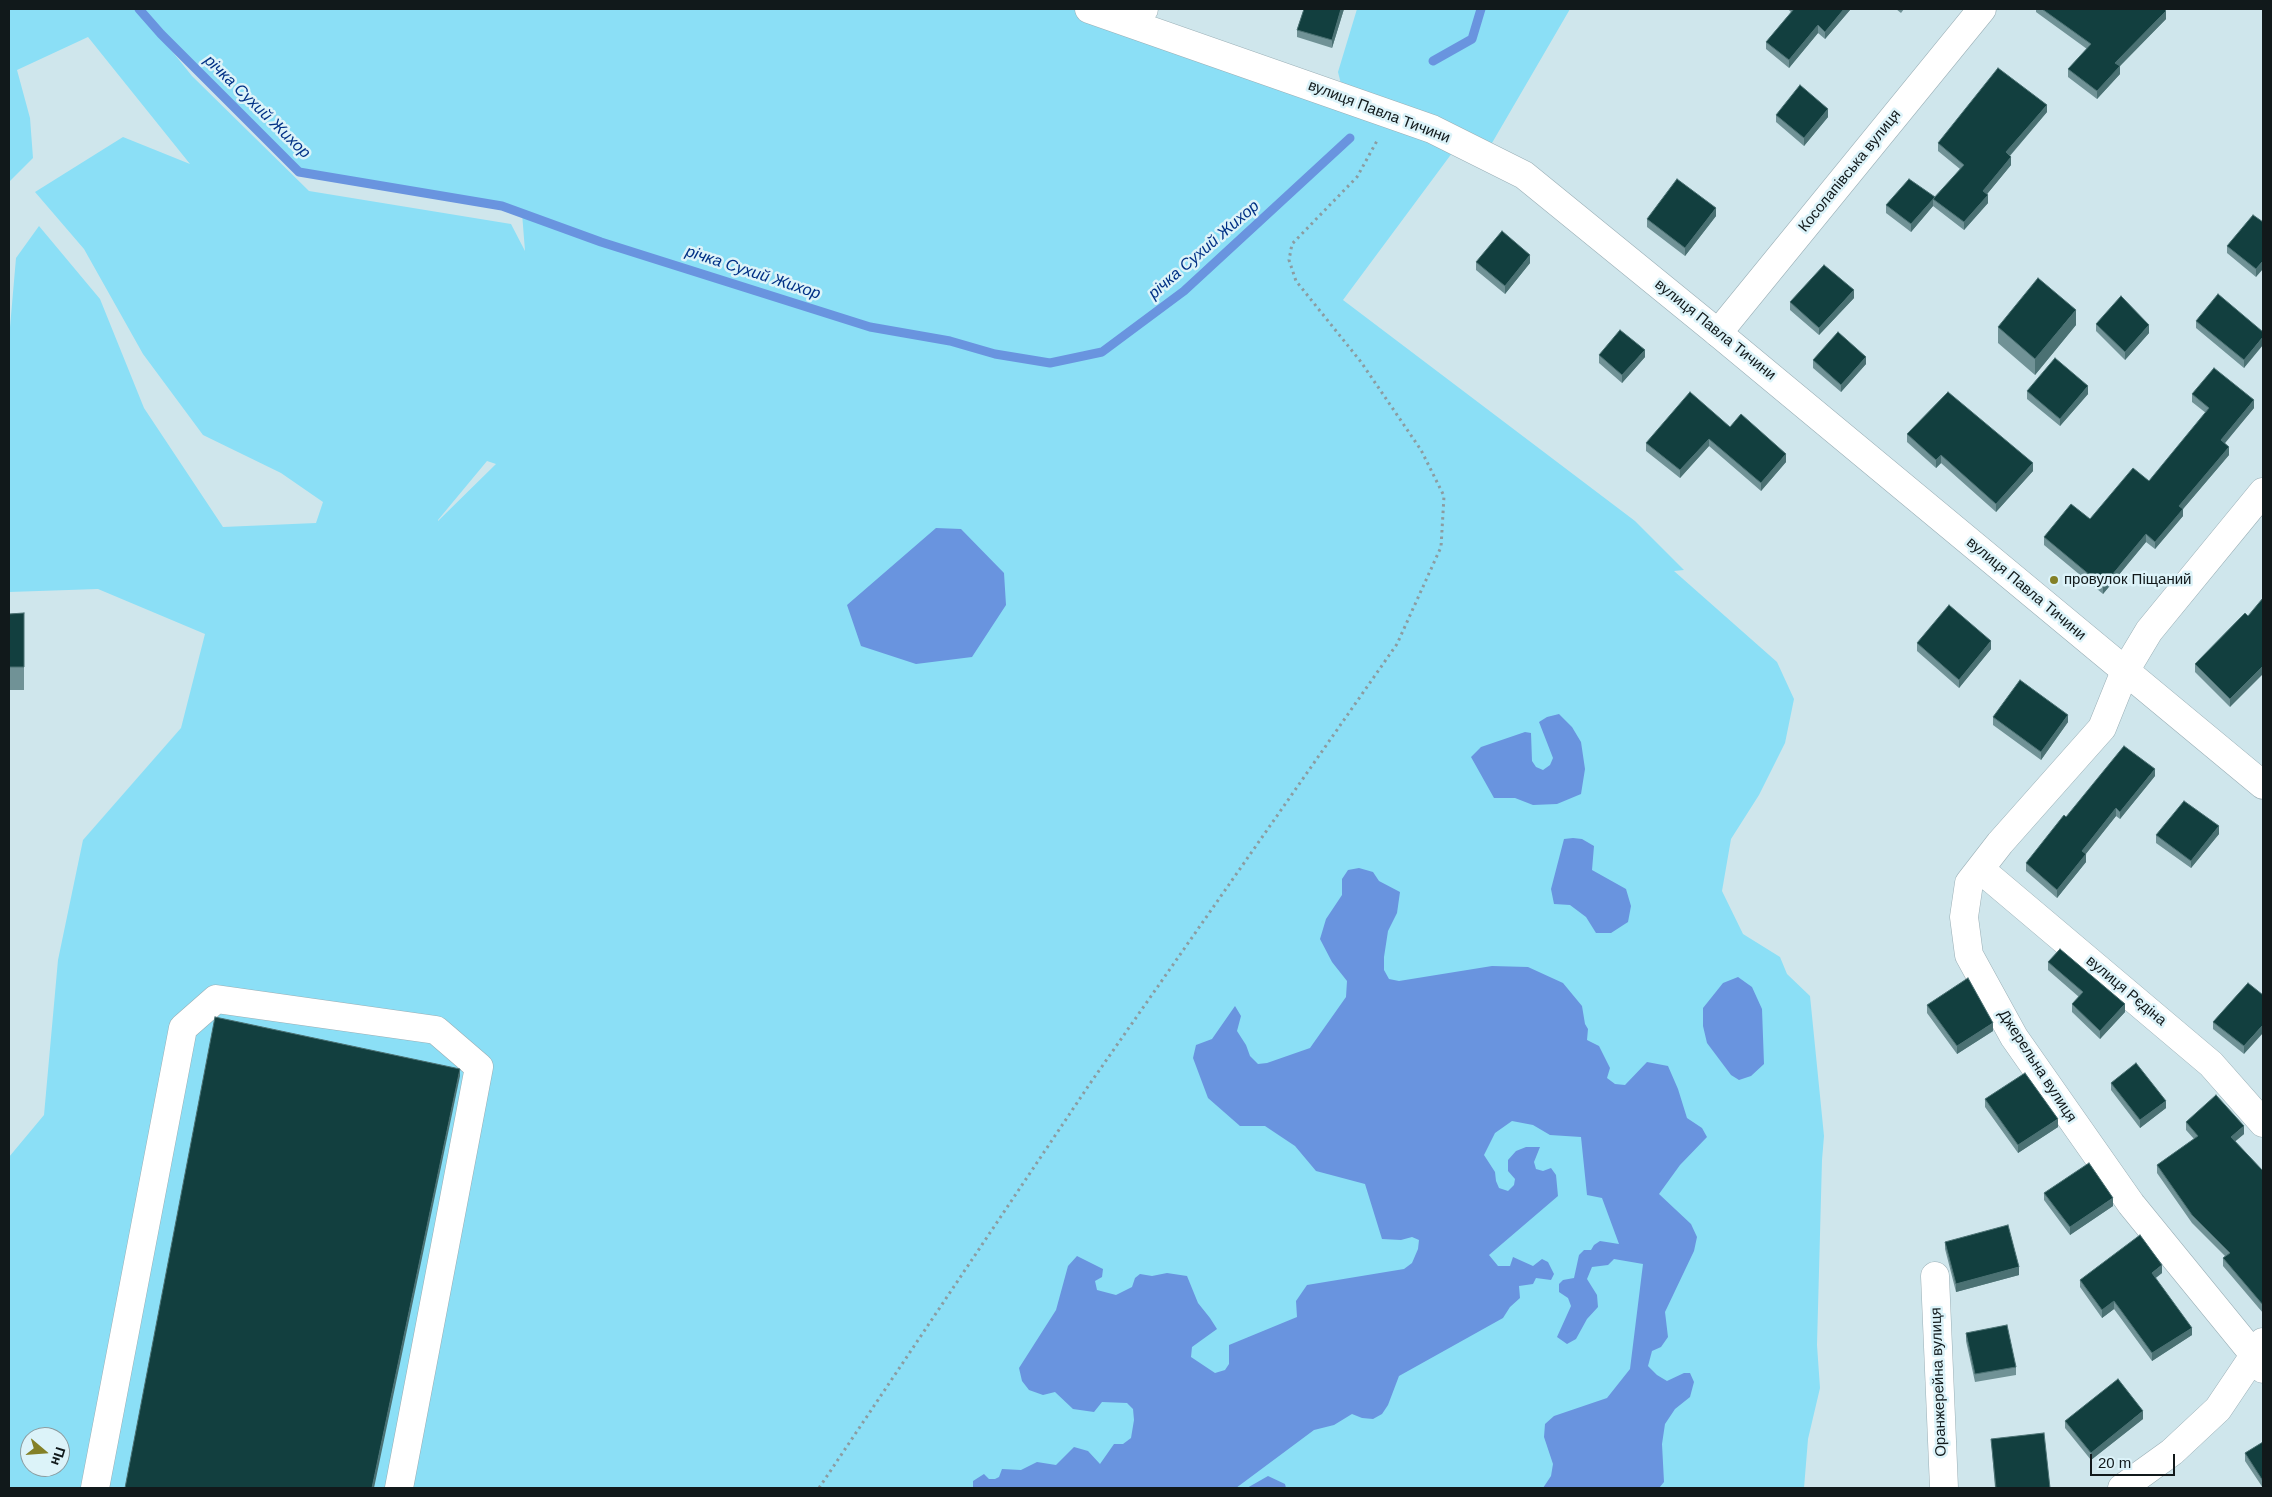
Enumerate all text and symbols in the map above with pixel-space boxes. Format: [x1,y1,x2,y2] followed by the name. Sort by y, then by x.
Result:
[200,51,314,163] water label: річка Сухий Жихор
[1305,77,1453,147] street label: вулиця Павла Тичини
[1795,106,1905,236] street label: Косолапівська вулиця
[1145,197,1263,303] water label: річка Сухий Жихор
[683,242,823,304] water label: річка Сухий Жихор
[1651,276,1779,384] street label: вулиця Павла Тичини
[1963,534,2089,644] street label: вулиця Павла Тичини
[2064,571,2191,589] place label: провулок Піщаний
[2048,574,2060,586] marker: провулок Піщаний
[2082,952,2170,1030] street label: вулиця Рєдіна
[1994,1006,2080,1126] street label: Джерельна вулиця
[1927,1307,1951,1457] street label: Оранжерейна вулиця
[20,1427,70,1477] north arrow
[2092,1444,2177,1476] scale bar
[48,1445,69,1468] text: Пн
[2098,1454,2131,1471] text: 20 m

